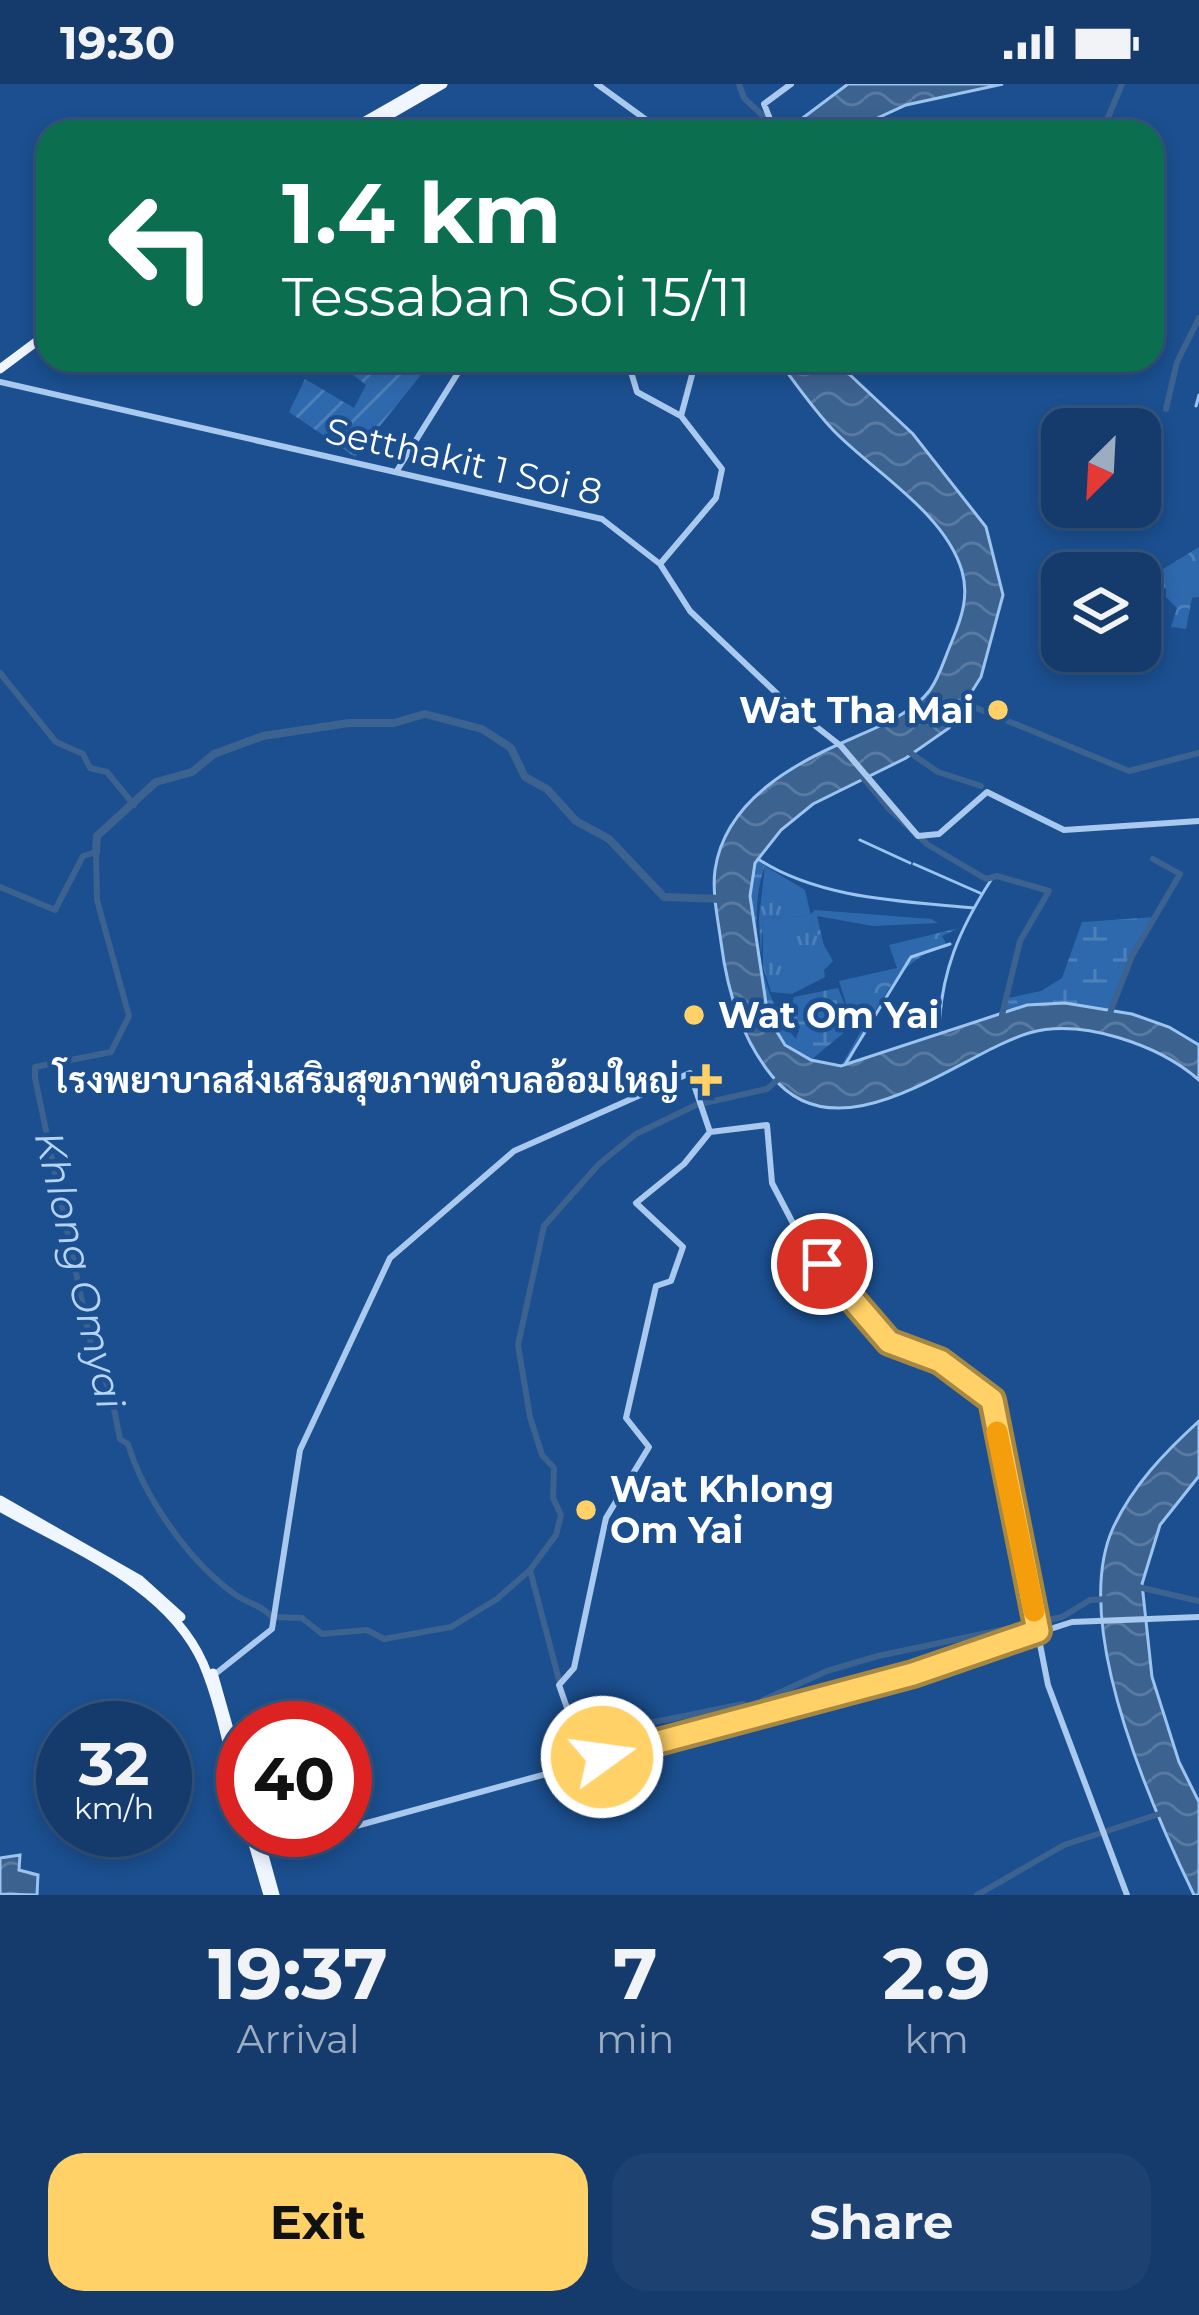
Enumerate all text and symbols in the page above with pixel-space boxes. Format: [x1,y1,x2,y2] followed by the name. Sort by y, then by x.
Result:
[60,15,175,70] text: 19:30
[282,162,561,264] text: 1.4 km
[84,168,240,324] icon: left
[282,264,751,330] text: Tessaban Soi 15/11
[321,408,607,514] street label: Setthakit 1 Soi 8
[1041,408,1161,528] north arrow
[1041,408,1161,672] map controls
[1041,552,1161,672] button: layers
[739,688,974,732] place label: Wat Tha Mai
[985,697,1011,723] marker: Wat Tha Mai
[718,993,939,1037] place label: Wat Om Yai
[681,1002,707,1028] marker: Wat Om Yai
[52,1057,679,1106] place label: โรงพยาบาลส่งเสริมสุขภาพตำบลอ้อมใหญ่
[690,1064,722,1096] marker: โรงพยาบาลส่งเสริมสุขภาพตำบลอ้อมใหญ่
[25,1127,135,1414] water label: Khlong Omyai
[771,1213,873,1315] pin
[789,1231,855,1297] icon: arrive
[610,1467,834,1552] place label: Wat Khlong Om Yai
[573,1497,599,1523] marker: Wat Khlong Om Yai
[539,1694,665,1820] position arrow
[216,1701,372,1857] speed limit sign: 40
[79,1727,149,1800] text: 32
[74,1790,154,1827] text: km/h
[208,1929,388,2017] text: 19:37
[613,1929,658,2017] text: 7
[883,1929,991,2017] text: 2.9
[237,2015,360,2063] text: Arrival
[596,2015,674,2063] text: min
[905,2015,969,2063] text: km
[48,2153,588,2291] button: Exit
[612,2153,1151,2291] button: Share

